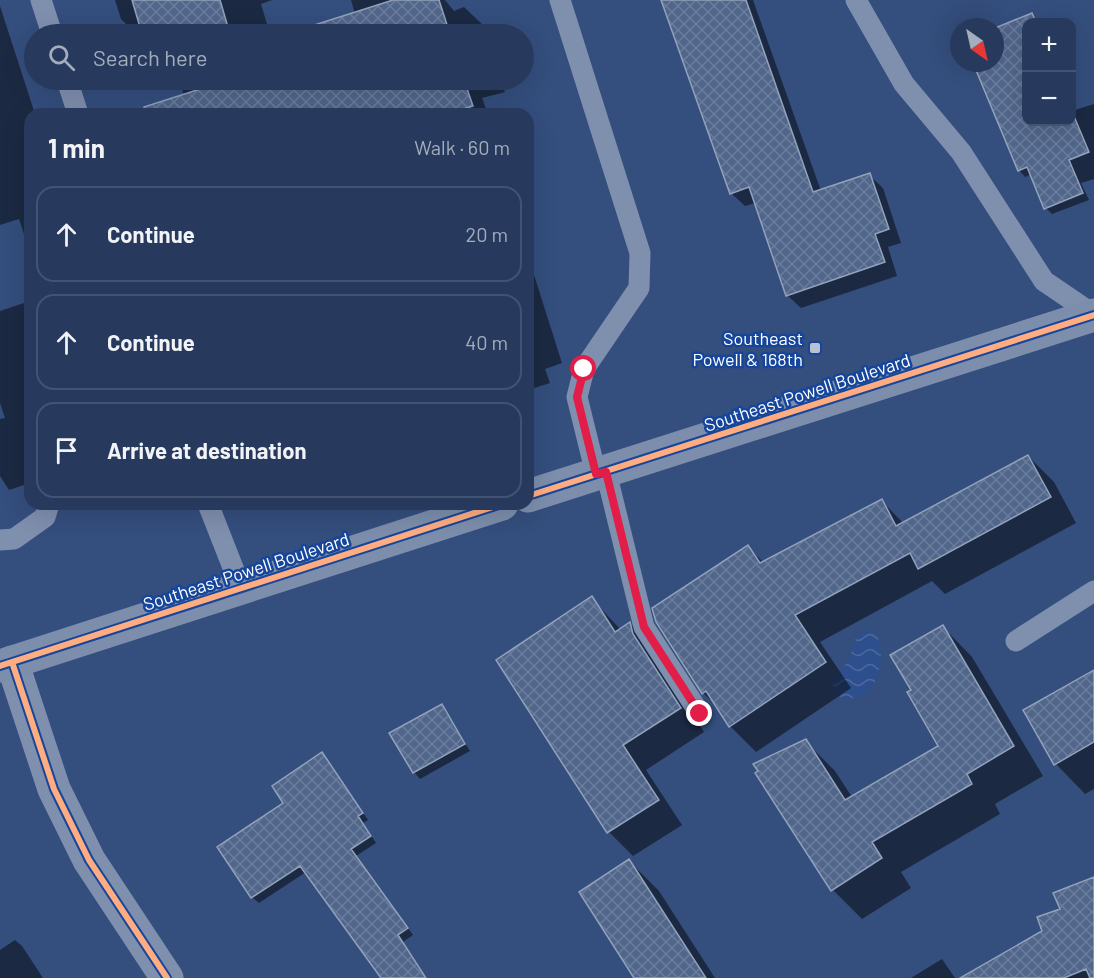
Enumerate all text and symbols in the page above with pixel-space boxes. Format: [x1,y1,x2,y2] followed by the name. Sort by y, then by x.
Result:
[950,18,1004,72] north arrow
[1022,18,1076,126] map controls
[1022,18,1076,72] button: +
[24,24,534,90] search box
[45,41,78,74] icon: search
[93,44,207,70] text: Search here
[1022,72,1076,126] button: −
[48,132,105,163] text: 1 min
[414,135,510,159] text: Walk · 60 m
[50,218,83,251] icon: ahead
[107,221,195,247] text: Continue
[465,222,508,246] text: 20 m
[50,326,83,359] icon: ahead
[692,327,803,370] place label: Southeast Powell & 168th
[107,329,195,355] text: Continue
[465,330,508,354] text: 40 m
[808,341,822,355] marker: Southeast Powell & 168th
[701,348,913,436] street label: Southeast Powell Boulevard
[570,355,596,381] route start
[50,434,83,467] icon: arrive
[107,437,306,463] text: Arrive at destination
[140,527,352,615] street label: Southeast Powell Boulevard
[686,700,712,726] route end

